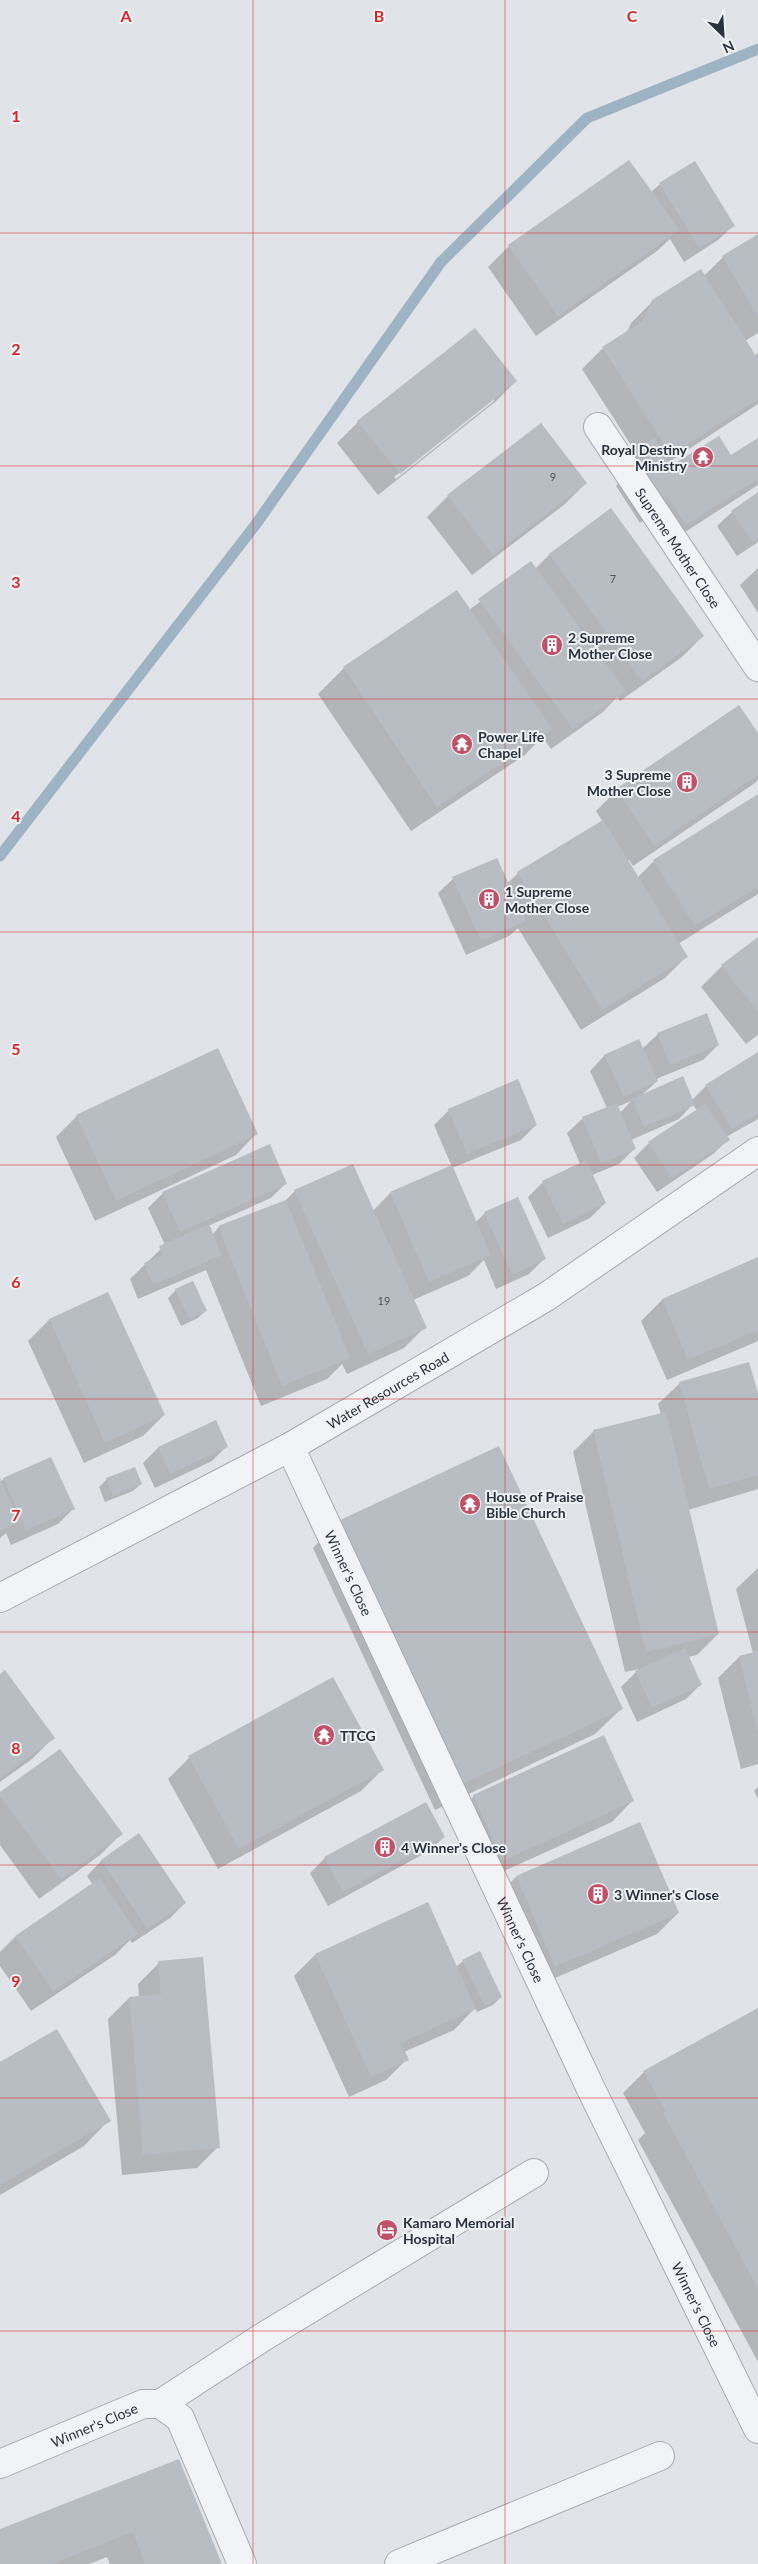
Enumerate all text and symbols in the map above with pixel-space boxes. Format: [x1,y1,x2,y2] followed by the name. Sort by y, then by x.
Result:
[119,6,132,25] text: A
[374,6,384,25] text: B
[627,6,638,25] text: C
[698,10,748,60] north arrow
[720,37,737,57] text: N
[11,106,21,125] text: 1
[11,339,21,358] text: 2
[601,441,688,474] place label: Royal Destiny Ministry
[691,445,715,469] temple icon: Royal Destiny Ministry
[550,470,556,483] house number: 9
[632,484,725,611] street label: Supreme Mother Close
[11,572,21,591] text: 3
[610,572,616,585] house number: 7
[568,629,653,662] place label: 2 Supreme Mother Close
[540,633,564,657] building icon: 2 Supreme Mother Close
[478,728,545,761] place label: Power Life Chapel
[450,732,474,756] temple icon: Power Life Chapel
[587,766,672,799] place label: 3 Supreme Mother Close
[675,770,699,794] building icon: 3 Supreme Mother Close
[11,806,21,825] text: 4
[505,883,590,916] place label: 1 Supreme Mother Close
[477,887,501,911] building icon: 1 Supreme Mother Close
[11,1039,21,1058] text: 5
[11,1272,21,1291] text: 6
[378,1294,390,1307] house number: 19
[323,1348,452,1432] street label: Water Resources Road
[486,1488,584,1521] place label: House of Praise Bible Church
[458,1492,482,1516] temple icon: House of Praise Bible Church
[11,1505,21,1524] text: 7
[322,1527,376,1618] street label: Winner's Close
[312,1723,336,1747] temple icon: TTCG
[340,1727,376,1744] place label: TTCG
[11,1738,21,1757] text: 8
[373,1835,397,1859] building icon: 4 Winner's Close
[401,1839,506,1856] place label: 4 Winner's Close
[586,1882,610,1906] building icon: 3 Winner's Close
[614,1886,719,1903] place label: 3 Winner's Close
[494,1894,548,1985] street label: Winner's Close
[11,1971,21,1990] text: 9
[403,2214,515,2247] place label: Kamaro Memorial Hospital
[375,2218,399,2242] hotel icon: Kamaro Memorial Hospital
[669,2259,725,2350] street label: Winner's Close
[48,2399,140,2450] street label: Winner's Close

